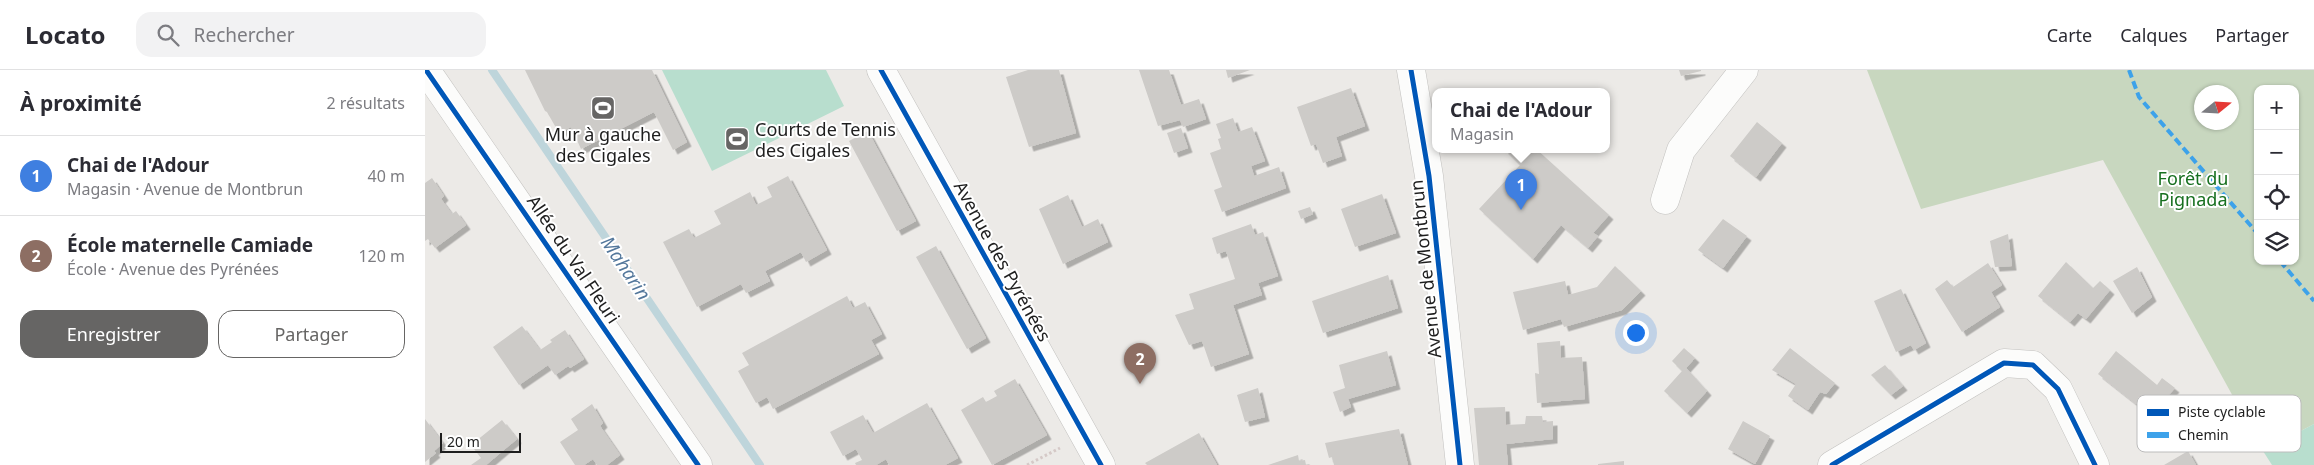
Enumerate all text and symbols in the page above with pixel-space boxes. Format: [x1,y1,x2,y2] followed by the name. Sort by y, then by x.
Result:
[136,12,486,57] search box
[25,18,106,51] text: Locato
[154,21,182,49] icon: search
[194,22,295,48] text: Rechercher
[2047,23,2092,47] text: Carte
[2120,23,2187,47] text: Calques
[2215,23,2289,47] text: Partager
[2194,85,2239,130] north arrow
[2254,85,2299,265] map controls
[2254,85,2299,130] button: +
[1432,88,1610,153] popup
[20,89,142,117] text: À proximité
[327,92,405,114] text: 2 résultats
[590,95,616,121] sports icon: Mur à gauche des Cigales
[1450,97,1592,123] text: Chai de l'Adour
[755,117,896,162] place label: Courts de Tennis des Cigales
[545,122,661,167] place label: Mur à gauche des Cigales
[1450,123,1514,145] text: Magasin
[724,126,750,152] sports icon: Courts de Tennis des Cigales
[2254,130,2299,175] button: −
[67,152,209,178] text: Chai de l'Adour
[31,165,41,187] text: 1
[368,165,405,187] text: 40 m
[2158,166,2228,211] park label: Forêt du Pignada
[1505,169,1537,210] pin: 1
[2254,175,2299,220] button: locate
[949,177,1057,345] street label: Avenue des Pyrénées
[67,178,303,200] text: Magasin · Avenue de Montbrun
[1404,179,1446,359] street label: Avenue de Montbrun
[522,190,626,328] street label: Allée du Val Fleuri
[2254,220,2299,265] button: layers
[595,231,657,305] water label: Maharin
[67,232,313,258] text: École maternelle Camiade
[31,245,41,267] text: 2
[358,245,405,267] text: 120 m
[67,258,279,280] text: École · Avenue des Pyrénées
[20,310,208,358] button: Enregistrer
[218,310,405,358] button: Partager
[1623,320,1649,346] your location
[1124,343,1156,384] pin: 2
[2137,395,2301,452] legend
[2178,402,2266,421] text: Piste cyclable
[2178,425,2229,444] text: Chemin
[440,430,521,453] scale bar
[447,432,480,451] text: 20 m

